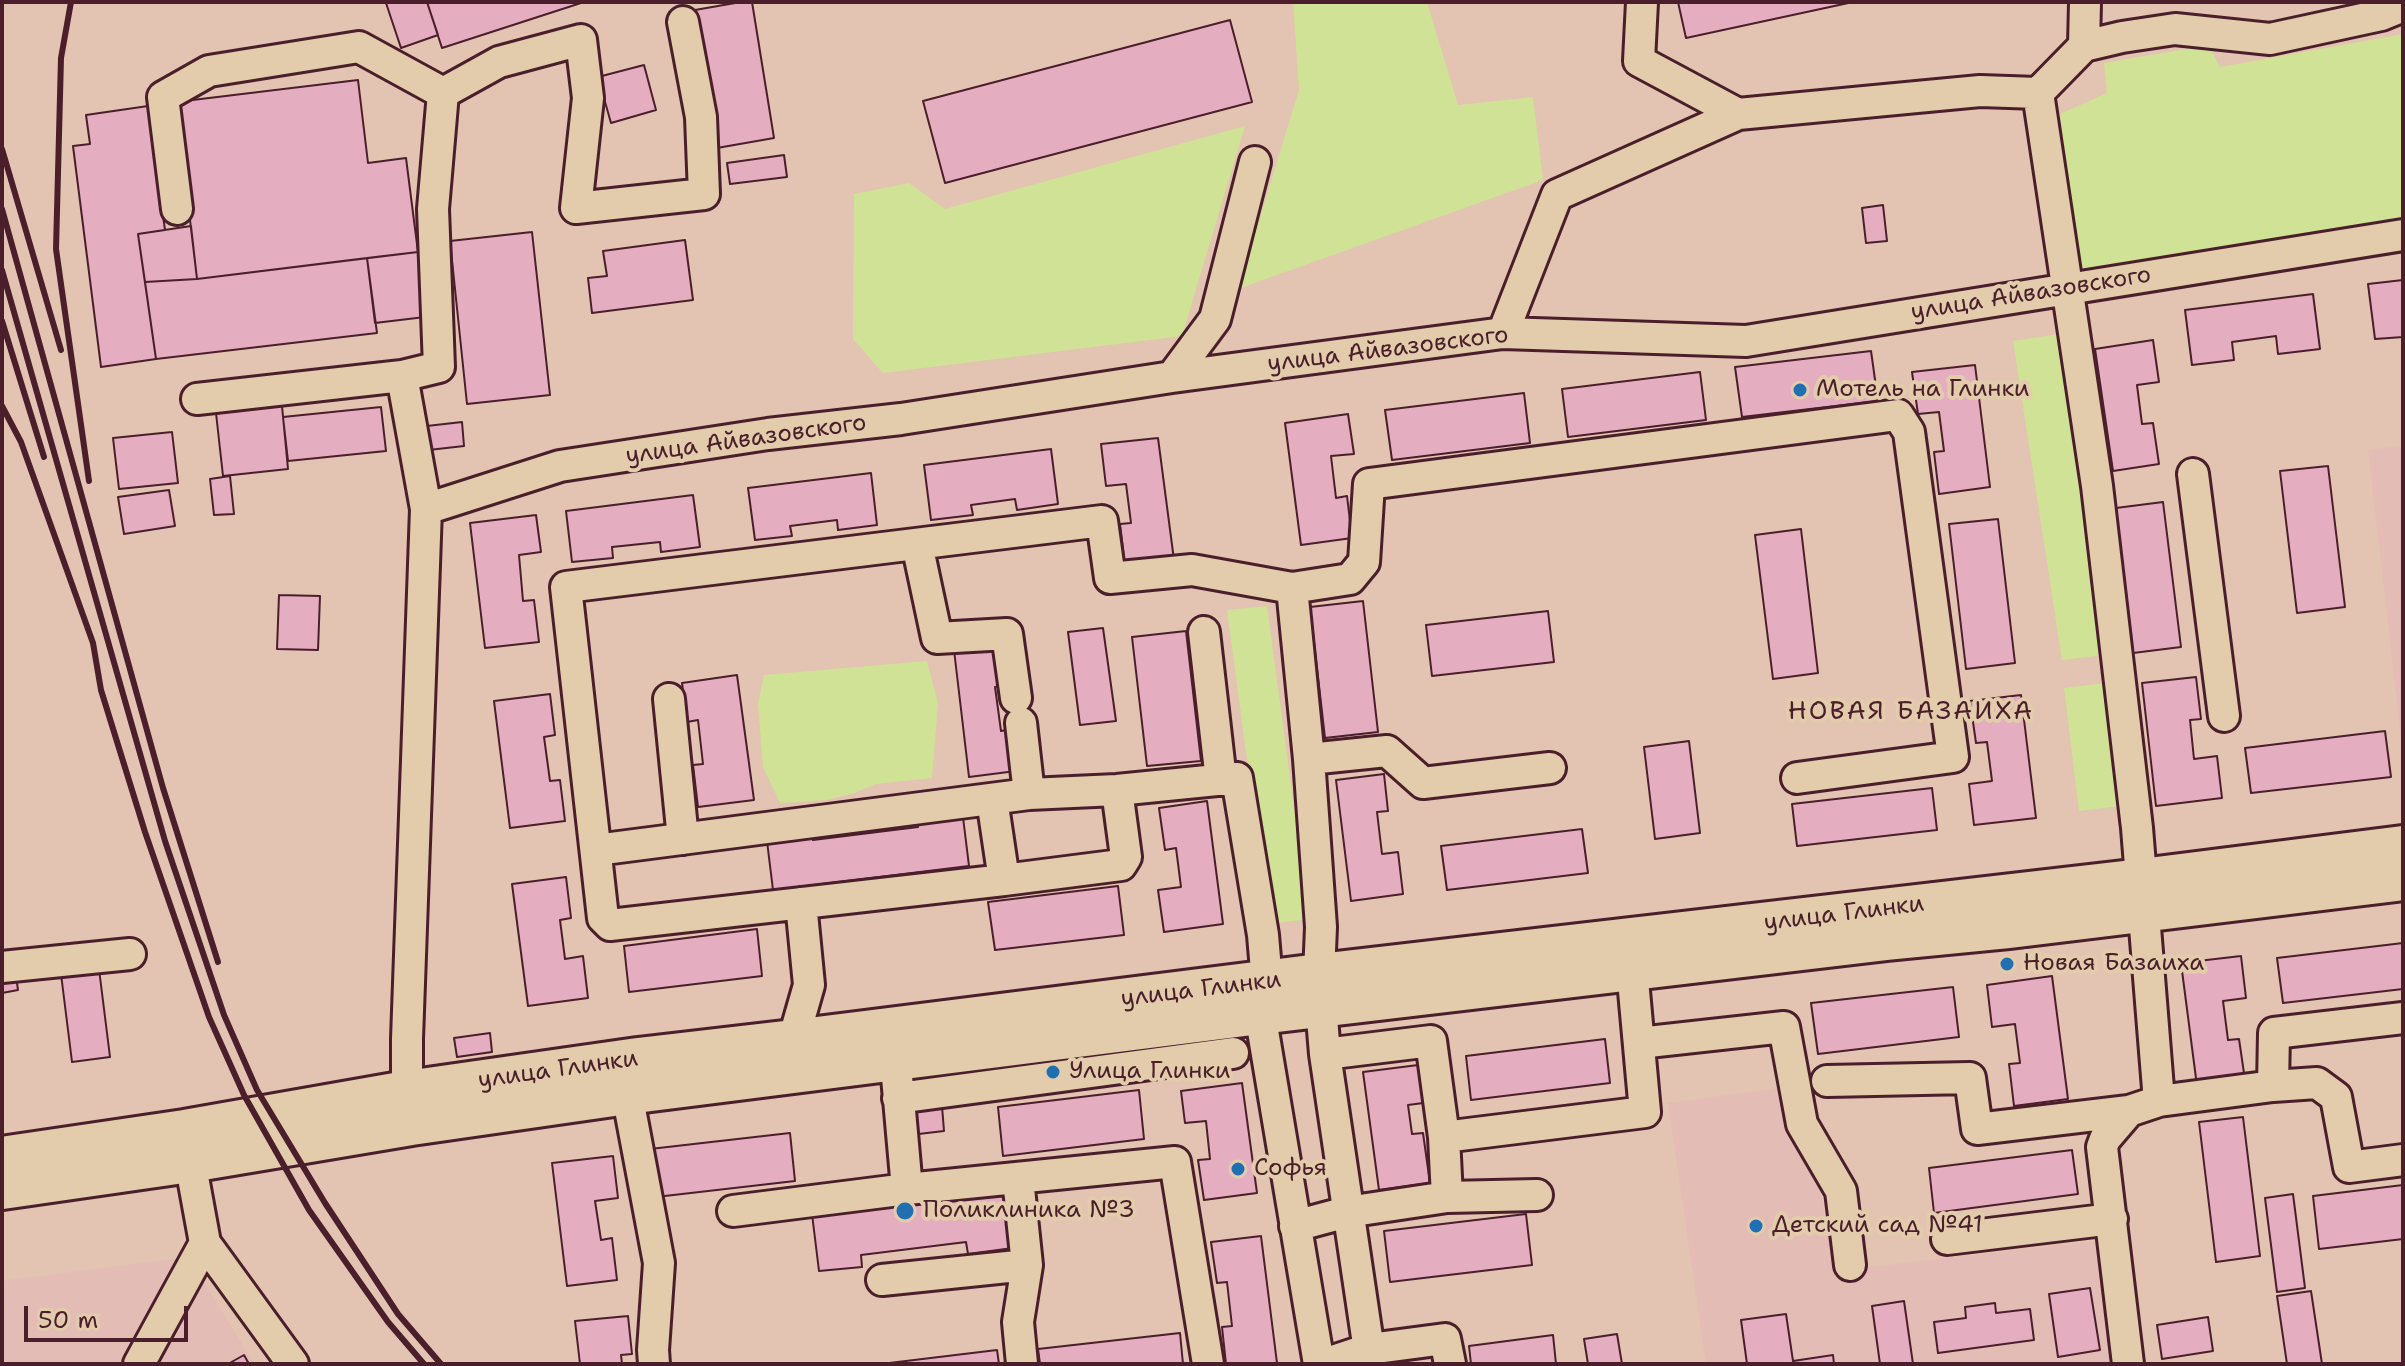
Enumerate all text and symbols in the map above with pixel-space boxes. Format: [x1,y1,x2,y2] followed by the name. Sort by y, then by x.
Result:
[1909,261,2153,327] street label: улица Айвазовского
[1266,321,1510,379] street label: улица Айвазовского
[1816,376,2030,404] place label: Мотель на Глинки
[1791,381,1809,399] marker: Мотель на Глинки
[624,409,868,471] street label: улица Айвазовского
[1788,696,2034,728] district label: НОВАЯ БАЗАИХА
[1762,890,1926,938] street label: улица Глинки
[2023,950,2204,978] place label: Новая Базаиха
[1998,955,2016,973] marker: Новая Базаиха
[1119,966,1283,1014] street label: улица Глинки
[476,1045,640,1095] street label: улица Глинки
[1069,1058,1230,1086] place label: Улица Глинки
[1044,1063,1062,1081] marker: Улица Глинки
[1254,1155,1327,1183] place label: Софья
[1229,1160,1247,1178] marker: Софья
[923,1197,1135,1225] place label: Поликлиника №3
[894,1200,916,1222] marker: Поликлиника №3
[1772,1212,1983,1240] place label: Детский сад №41
[1747,1217,1765,1235] marker: Детский сад №41
[28,1290,192,1340] scale bar
[38,1304,98,1336] text: 50 m

